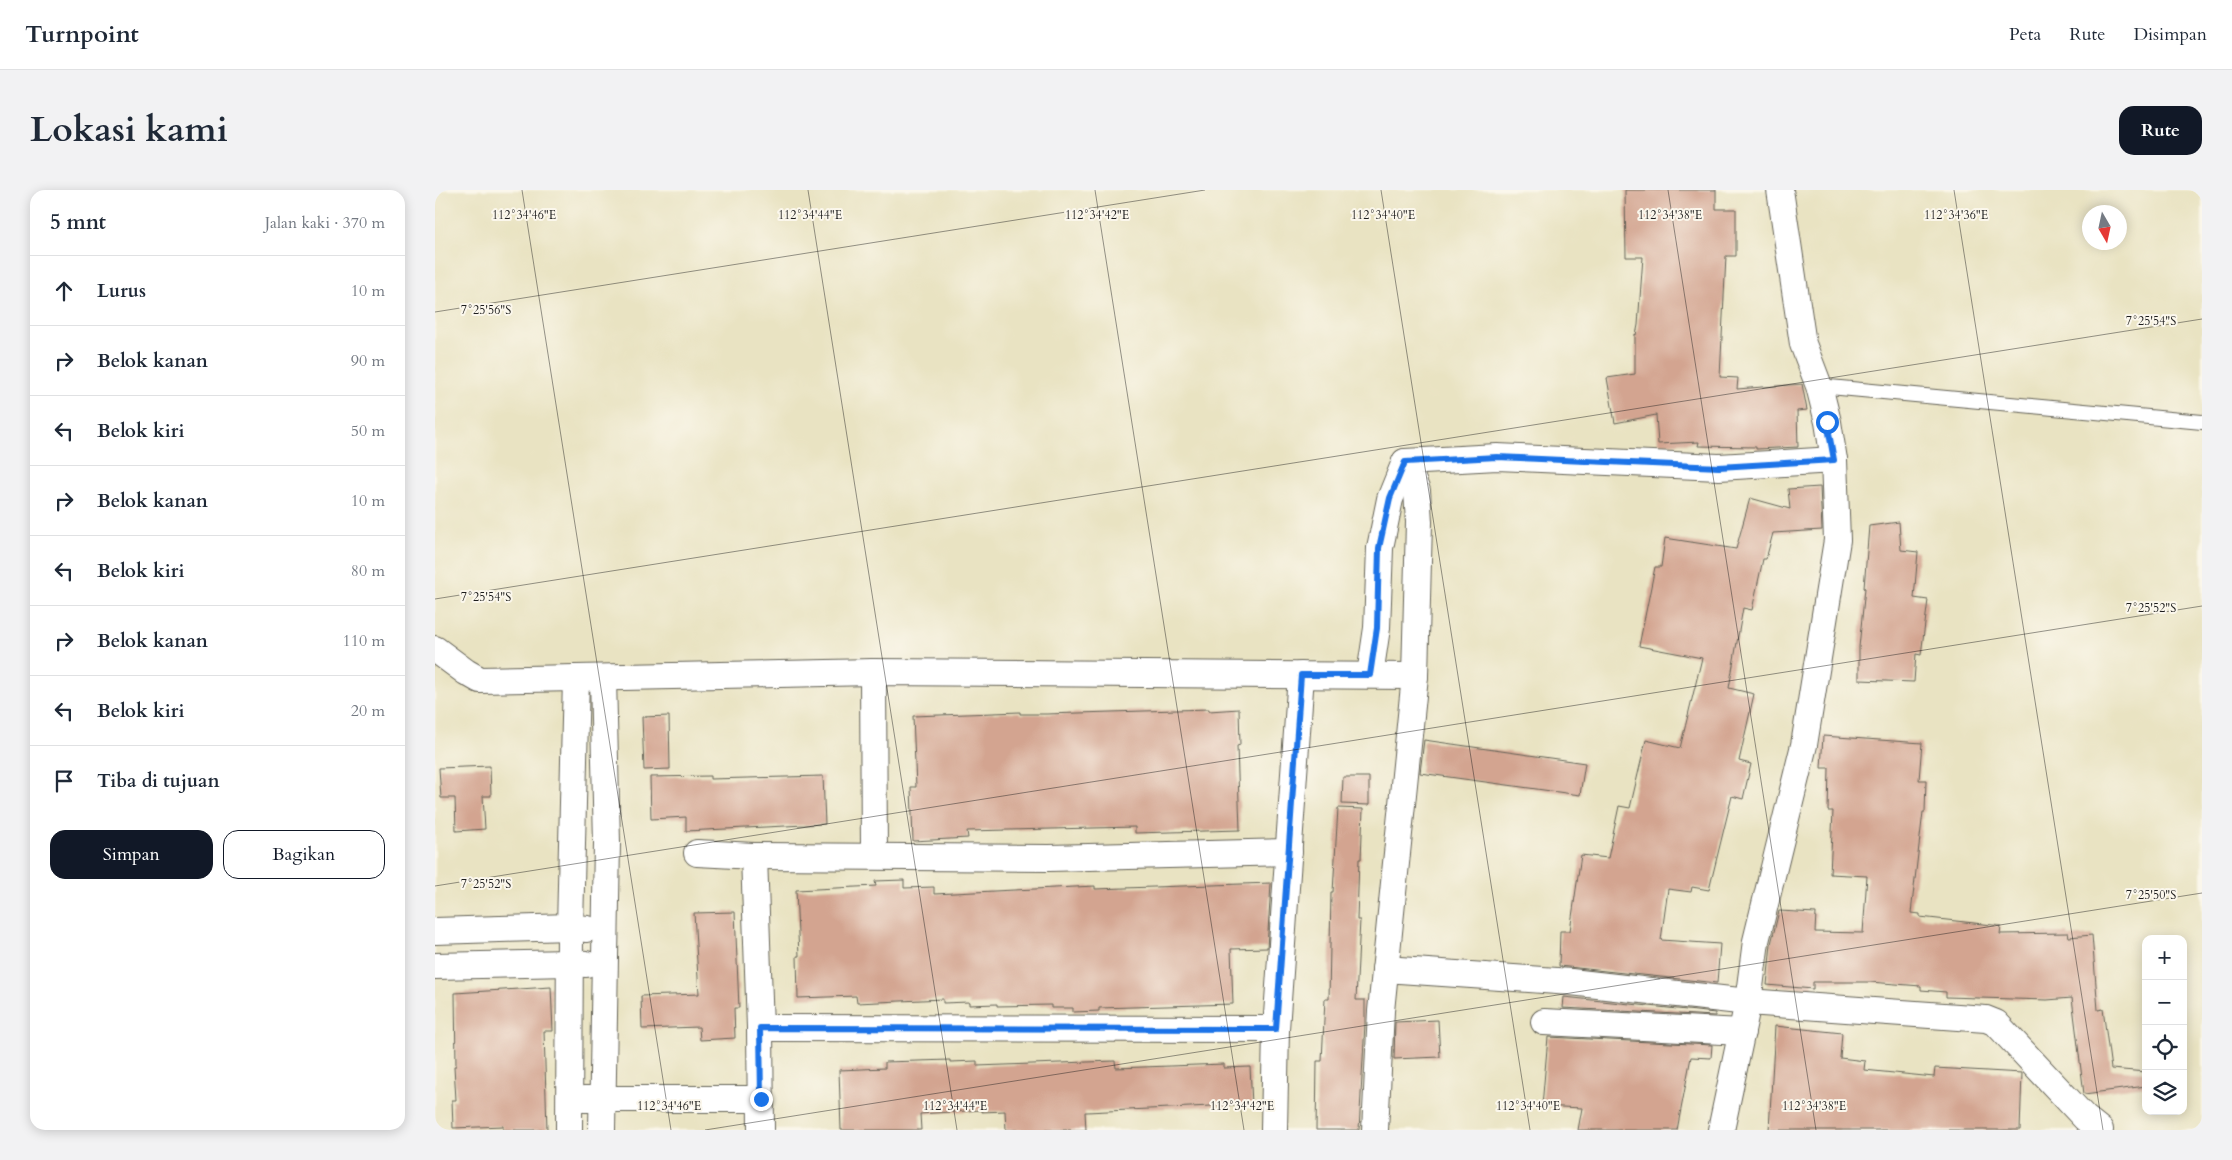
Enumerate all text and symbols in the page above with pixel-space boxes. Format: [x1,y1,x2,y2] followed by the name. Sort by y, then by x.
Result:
[25,18,139,51] text: Turnpoint
[2009,22,2041,47] text: Peta
[2069,22,2105,47] text: Rute
[2133,22,2207,47] text: Disimpan
[30,106,228,154] text: Lokasi kami
[2119,106,2202,155] button: Rute
[2082,205,2127,250] north arrow
[492,207,556,223] text: 112°34'46"E
[778,207,842,223] text: 112°34'44"E
[1065,207,1129,223] text: 112°34'42"E
[1351,207,1415,223] text: 112°34'40"E
[1638,207,1702,223] text: 112°34'38"E
[1924,207,1988,223] text: 112°34'36"E
[50,208,106,237] text: 5 mnt
[265,212,385,234] text: Jalan kaki · 370 m
[50,277,78,305] icon: ahead
[97,278,146,304] text: Lurus
[351,280,385,302] text: 10 m
[461,302,511,318] text: 7°25'56"S
[2126,313,2176,329] text: 7°25'54"S
[50,347,78,375] icon: right
[97,348,208,374] text: Belok kanan
[351,350,385,372] text: 90 m
[1816,411,1839,434] route start
[50,417,78,445] icon: left
[97,418,184,444] text: Belok kiri
[351,420,385,442] text: 50 m
[50,487,78,515] icon: right
[97,488,208,514] text: Belok kanan
[351,490,385,512] text: 10 m
[50,557,78,585] icon: left
[97,558,184,584] text: Belok kiri
[351,560,385,582] text: 80 m
[461,589,511,605] text: 7°25'54"S
[2126,600,2176,616] text: 7°25'52"S
[50,627,78,655] icon: right
[97,628,208,654] text: Belok kanan
[343,630,385,652] text: 110 m
[50,697,78,725] icon: left
[97,698,184,724] text: Belok kiri
[351,700,385,722] text: 20 m
[50,767,78,795] icon: arrive
[97,768,220,794] text: Tiba di tujuan
[50,830,213,879] button: Simpan
[223,830,385,879] button: Bagikan
[461,876,511,892] text: 7°25'52"S
[2126,887,2176,903] text: 7°25'50"S
[2142,935,2187,1115] map controls
[2142,935,2187,980] button: +
[2142,980,2187,1025] button: −
[2142,1025,2187,1070] button: locate
[2142,1070,2187,1115] button: layers
[750,1088,773,1111] route end
[637,1098,701,1114] text: 112°34'46"E
[923,1098,987,1114] text: 112°34'44"E
[1210,1098,1274,1114] text: 112°34'42"E
[1496,1098,1560,1114] text: 112°34'40"E
[1782,1098,1846,1114] text: 112°34'38"E

